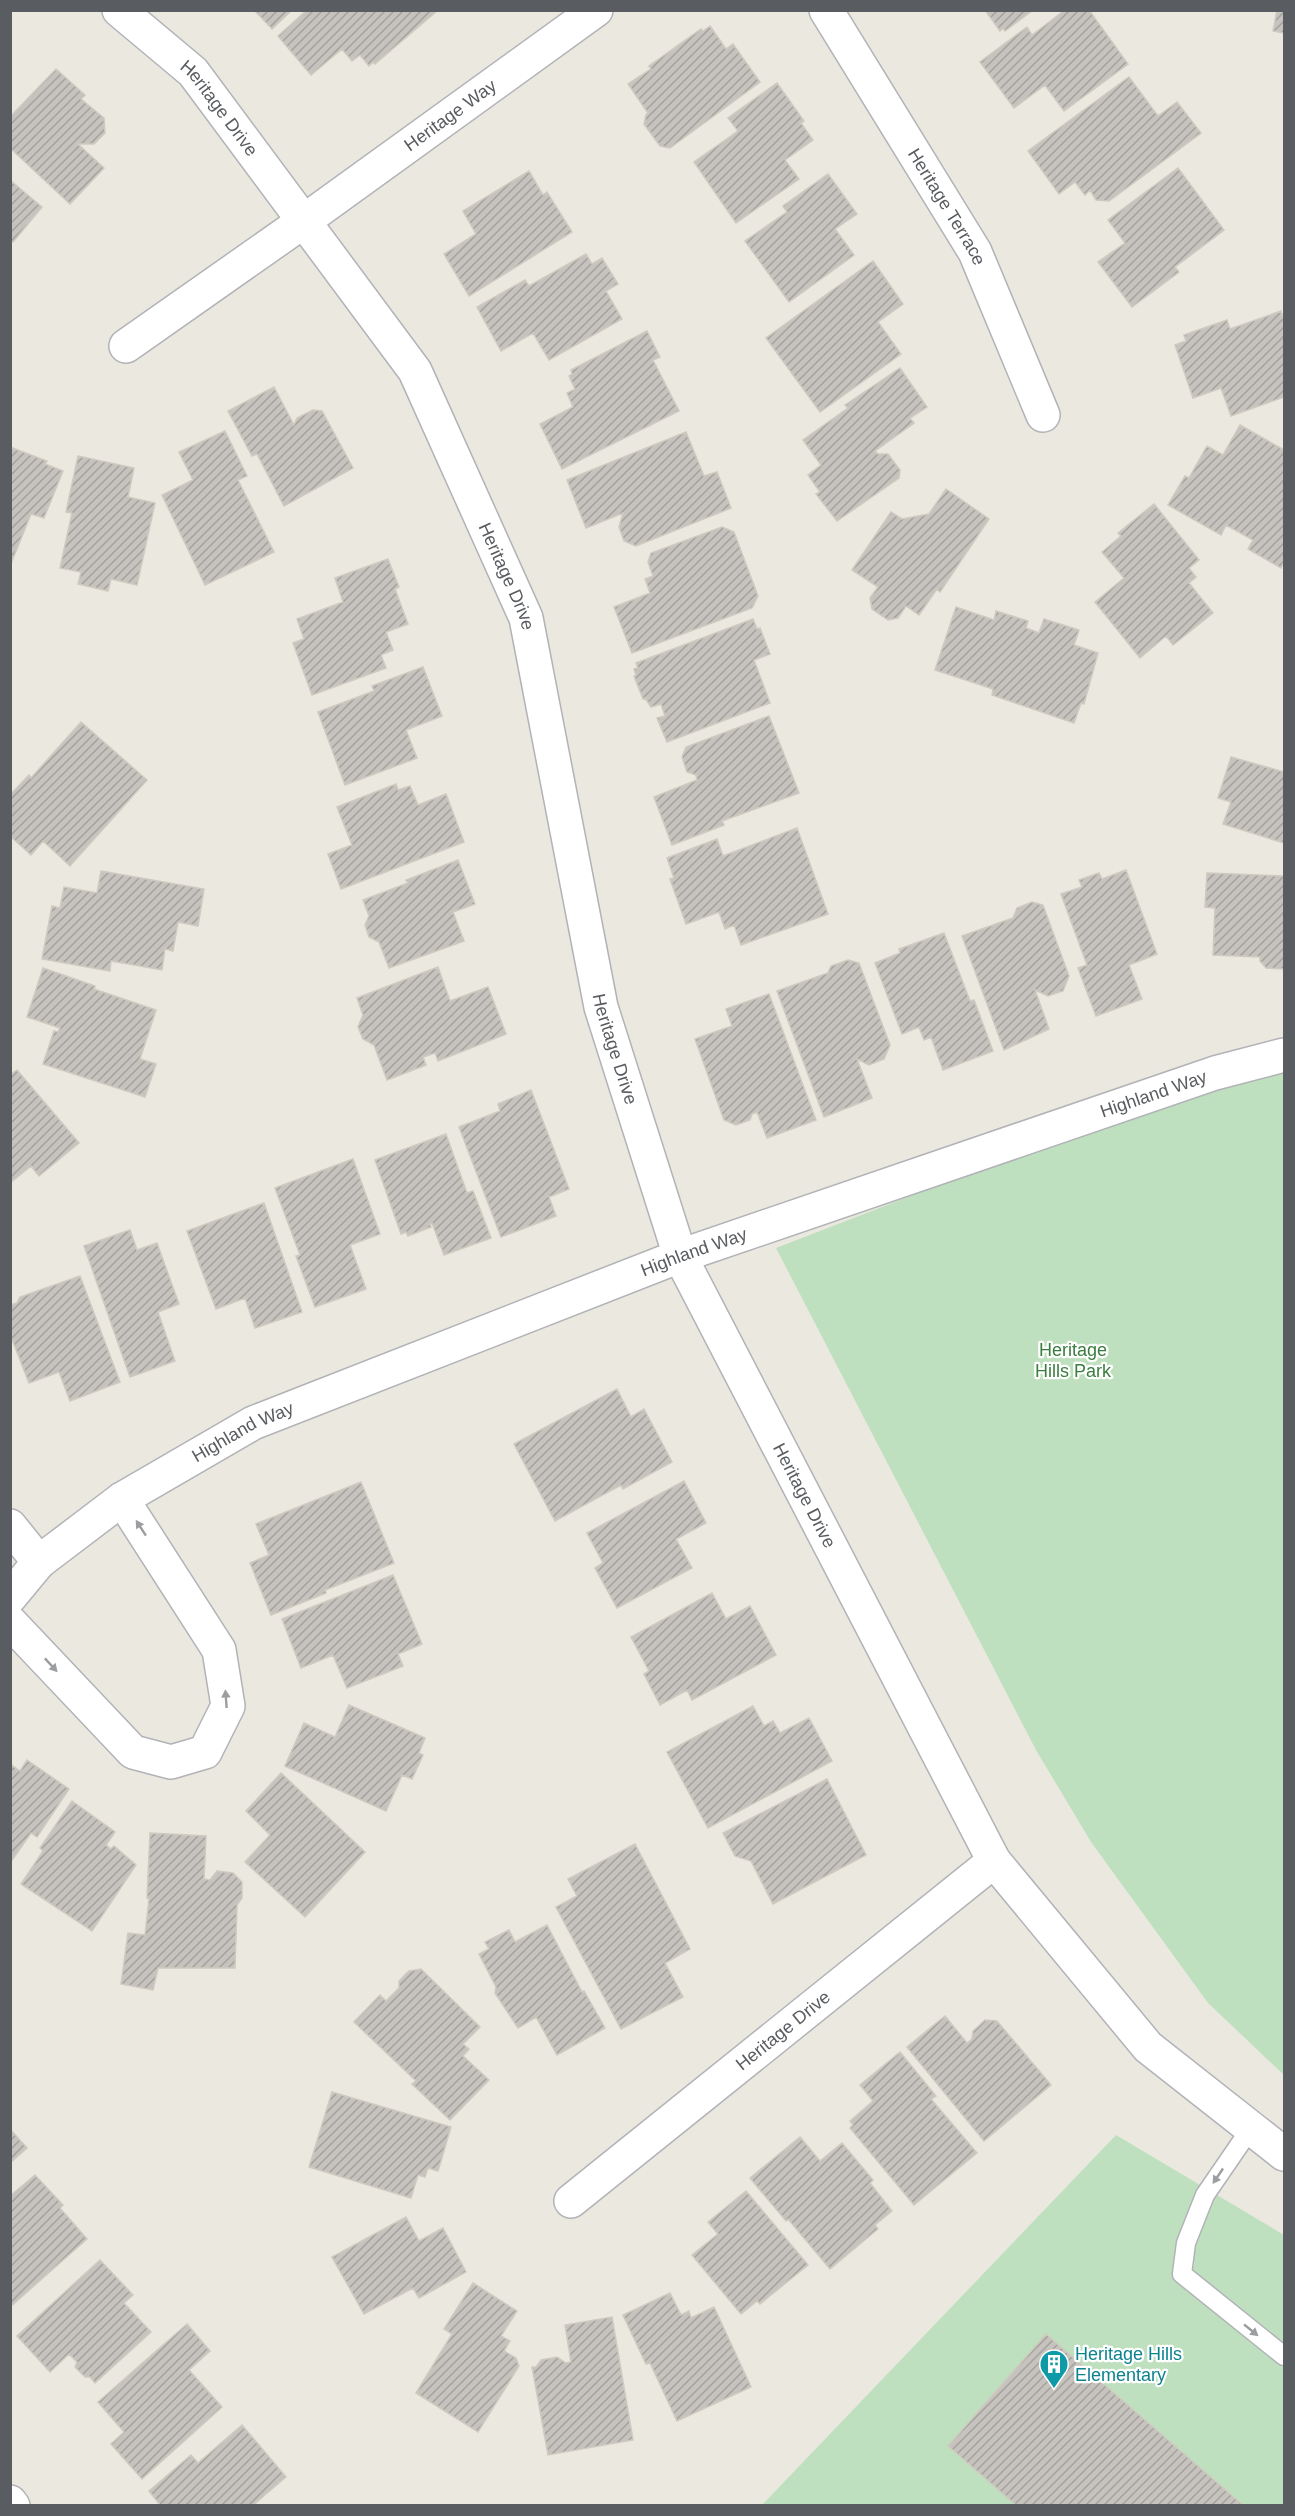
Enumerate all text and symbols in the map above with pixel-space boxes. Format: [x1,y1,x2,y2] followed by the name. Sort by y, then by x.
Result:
[177,56,262,160] street label: Heritage Drive
[400,75,500,155] street label: Heritage Way
[904,145,989,268] street label: Heritage Terrace
[475,520,538,631] street label: Heritage Drive
[589,992,641,1107] street label: Heritage Drive
[1098,1067,1209,1122] street label: Highland Way
[638,1224,750,1280] street label: Highland Way
[1035,1340,1112,1381] park label: Heritage Hills Park
[188,1398,296,1466] street label: Highland Way
[769,1440,840,1551] street label: Heritage Drive
[135,1519,146,1536] one-way arrow
[43,1657,57,1671] one-way arrow
[221,1689,231,1708] one-way arrow
[732,1987,834,2074] street label: Heritage Drive
[1213,2168,1224,2184] one-way arrow
[1244,2323,1259,2335] one-way arrow
[1075,2344,1182,2385] place label: Heritage Hills Elementary
[1038,2348,1070,2390] building icon: Heritage Hills Elementary

